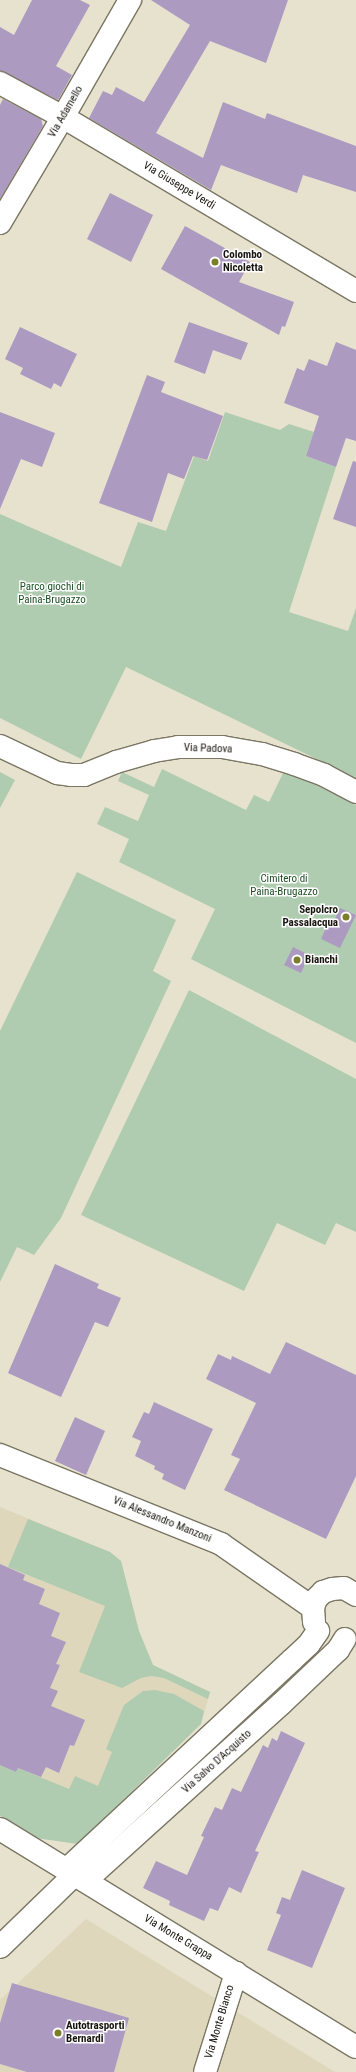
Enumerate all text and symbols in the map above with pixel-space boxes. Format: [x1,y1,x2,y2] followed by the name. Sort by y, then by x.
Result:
[46,84,86,140] street label: Via Adamello
[141,159,217,213] street label: Via Giuseppe Verdi
[223,249,263,275] place label: Colombo Nicoletta
[210,257,220,267] marker: Colombo Nicoletta
[18,581,86,607] park label: Parco giochi di Paina-Brugazzo
[183,742,233,756] street label: Via Padova
[250,873,318,899] park label: Cimitero di Paina-Brugazzo
[282,904,338,930] place label: Sepolcro Passalacqua
[341,912,351,922] marker: Sepolcro Passalacqua
[305,953,338,967] place label: Bianchi
[292,955,302,965] marker: Bianchi
[111,1494,213,1546] street label: Via Alessandro Manzoni
[180,1727,254,1797] street label: Via Salvo D'Acquisto
[141,1912,215,1964] street label: Via Monte Grappa
[203,1984,237,2060] street label: Via Monte Bianco
[66,2020,125,2046] place label: Autotrasporti Bernardi
[53,2028,63,2038] marker: Autotrasporti Bernardi

